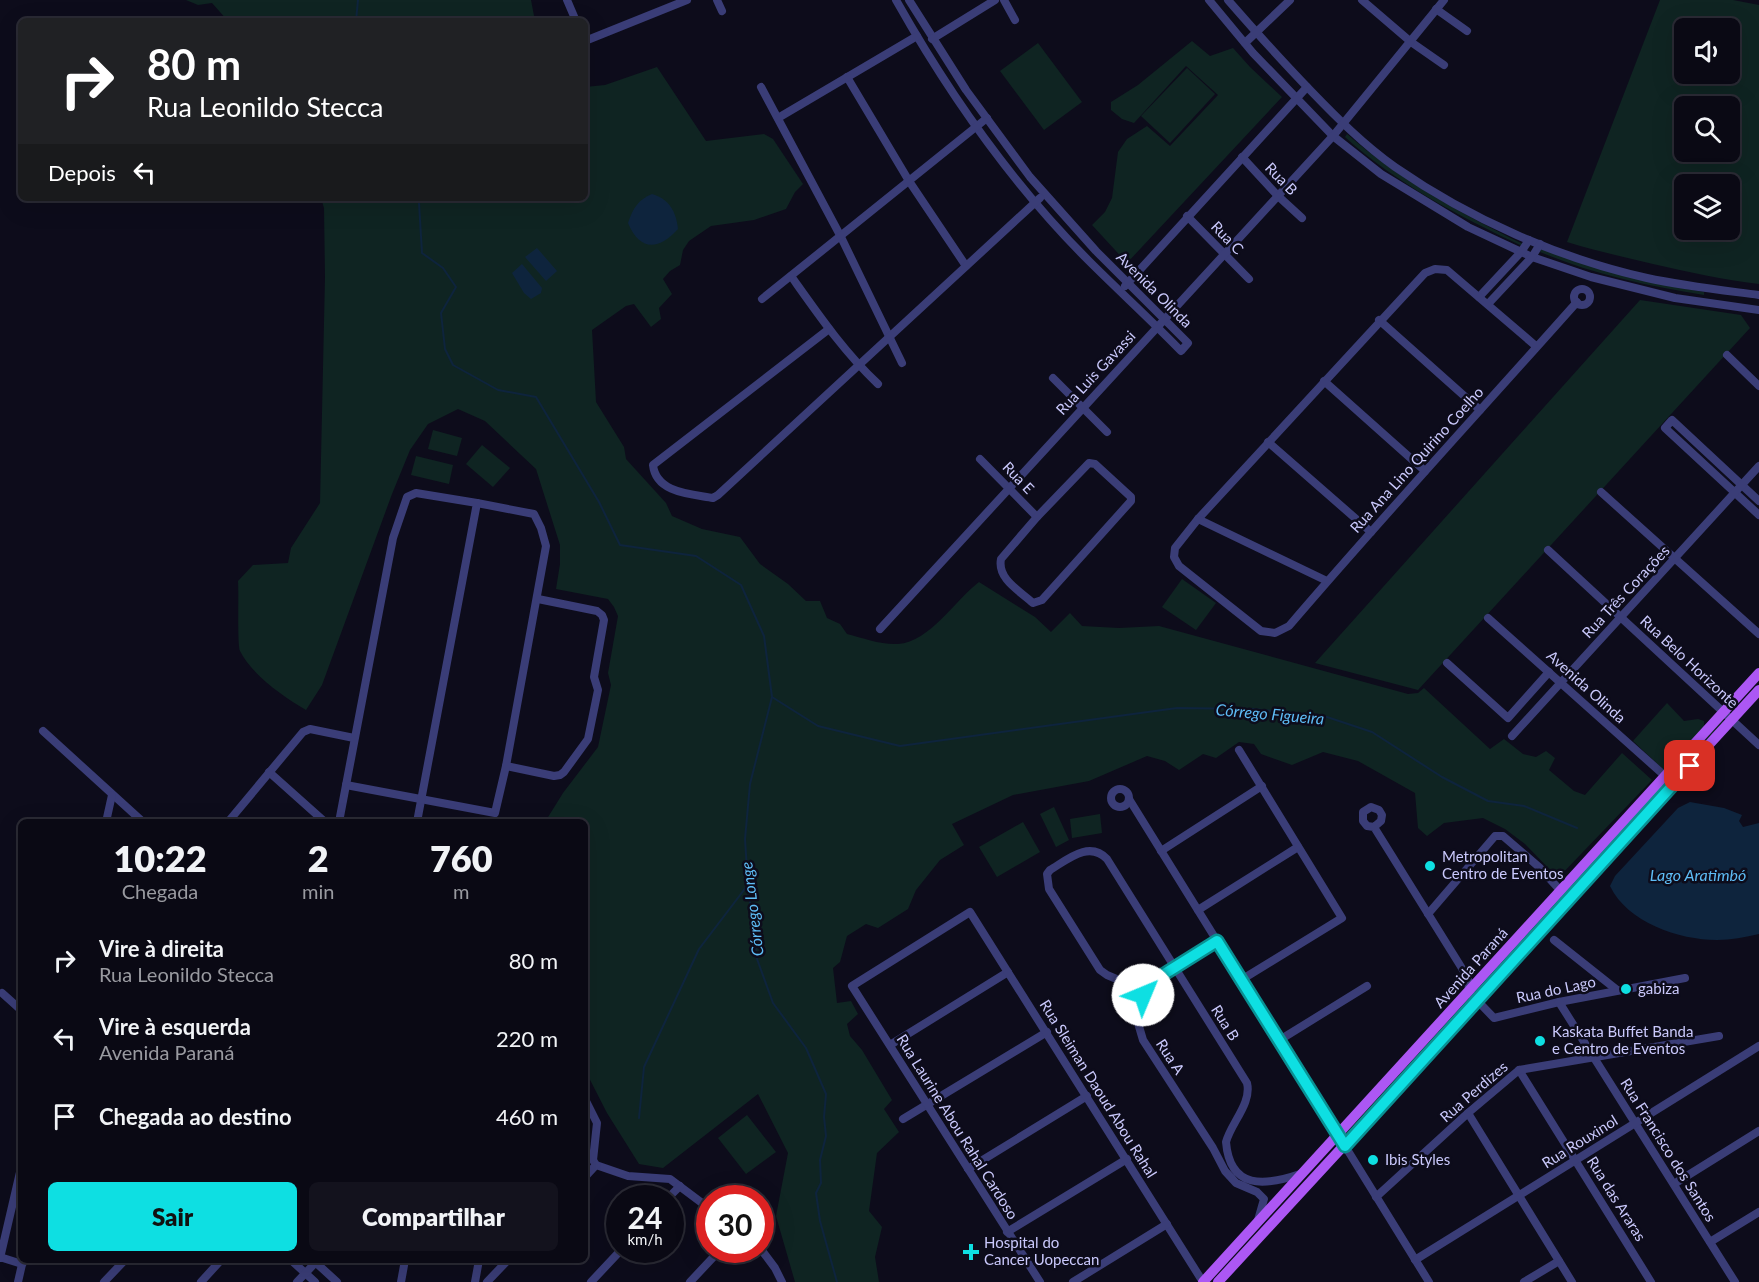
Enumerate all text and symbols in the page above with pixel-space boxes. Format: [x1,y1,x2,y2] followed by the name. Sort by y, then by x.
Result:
[1674,18,1740,240] map controls
[1674,18,1740,84] button: sound
[147,39,241,89] text: 80 m
[48,42,126,120] icon: right
[147,90,383,123] text: Rua Leonildo Stecca
[1674,96,1740,162] button: search
[128,156,161,189] icon: left
[1262,158,1302,198] street label: Rua B
[48,159,116,186] text: Depois
[1674,174,1740,240] button: layers
[1208,217,1248,258] street label: Rua C
[1113,248,1196,331] street label: Avenida Olinda
[1052,327,1139,418] street label: Rua Luis Gavassi
[1346,383,1487,536] street label: Rua Ana Lino Quirino Coelho
[999,458,1038,497] street label: Rua E
[1578,541,1673,641] street label: Rua Três Corações
[1637,611,1743,711] street label: Rua Belo Horizonte
[1544,646,1630,726] street label: Avenida Olinda
[1215,699,1325,728] water label: Córrego Figueira
[1664,740,1715,791] pin
[1673,749,1706,782] icon: arrive
[113,836,207,880] text: 10:22
[308,836,329,880] text: 2
[430,836,493,880] text: 760
[1442,847,1563,882] place label: Metropolitan Centro de Eventos
[1423,859,1437,873] marker: Metropolitan Centro de Eventos
[736,860,767,957] water label: Córrego Longe
[1650,865,1746,884] water label: Lago Aratimbó
[122,879,198,903] text: Chegada
[302,879,334,903] text: min
[453,879,469,903] text: m
[1430,924,1511,1011] street label: Avenida Paraná
[99,935,224,962] text: Vire à direita
[48,944,81,977] icon: right
[509,947,558,974] text: 80 m
[99,962,274,986] text: Rua Leonildo Stecca
[1111,963,1175,1027] position arrow
[1514,972,1597,1006] street label: Rua do Lago
[1638,979,1680,997] place label: gabiza
[1619,982,1633,996] marker: gabiza
[1037,996,1161,1181] street label: Rua Sleiman Daoud Abou Rahal
[1208,1001,1244,1044] street label: Rua B
[99,1013,251,1040] text: Vire à esquerda
[48,1022,81,1055] icon: left
[1552,1022,1693,1057] place label: Kaskata Buffet Banda e Centro de Eventos
[496,1025,558,1052] text: 220 m
[893,1031,1022,1222] street label: Rua Laurine Abou Rahal Cardoso
[1533,1034,1547,1048] marker: Kaskata Buffet Banda e Centro de Eventos
[1153,1035,1189,1078] street label: Rua A
[99,1040,234,1064] text: Avenida Paraná
[1436,1057,1511,1125] street label: Rua Perdizes
[1617,1074,1720,1225] street label: Rua Francisco dos Santos
[48,1100,81,1133] icon: arrive
[99,1103,292,1130] text: Chegada ao destino
[496,1103,558,1130] text: 460 m
[1538,1111,1621,1172] street label: Rua Rouxinol
[1385,1150,1450,1168] place label: Ibis Styles
[1366,1153,1380,1167] marker: Ibis Styles
[1584,1153,1650,1244] street label: Rua das Araras
[48,1182,297,1251] button: Sair
[309,1182,558,1251] button: Compartilhar
[696,1185,774,1263] speed limit sign: 30
[628,1199,662,1235] text: 24
[627,1230,663,1248] text: km/h
[984,1233,1099,1268] place label: Hospital do Cancer Uopeccan
[962,1243,980,1261] marker: Hospital do Cancer Uopeccan

